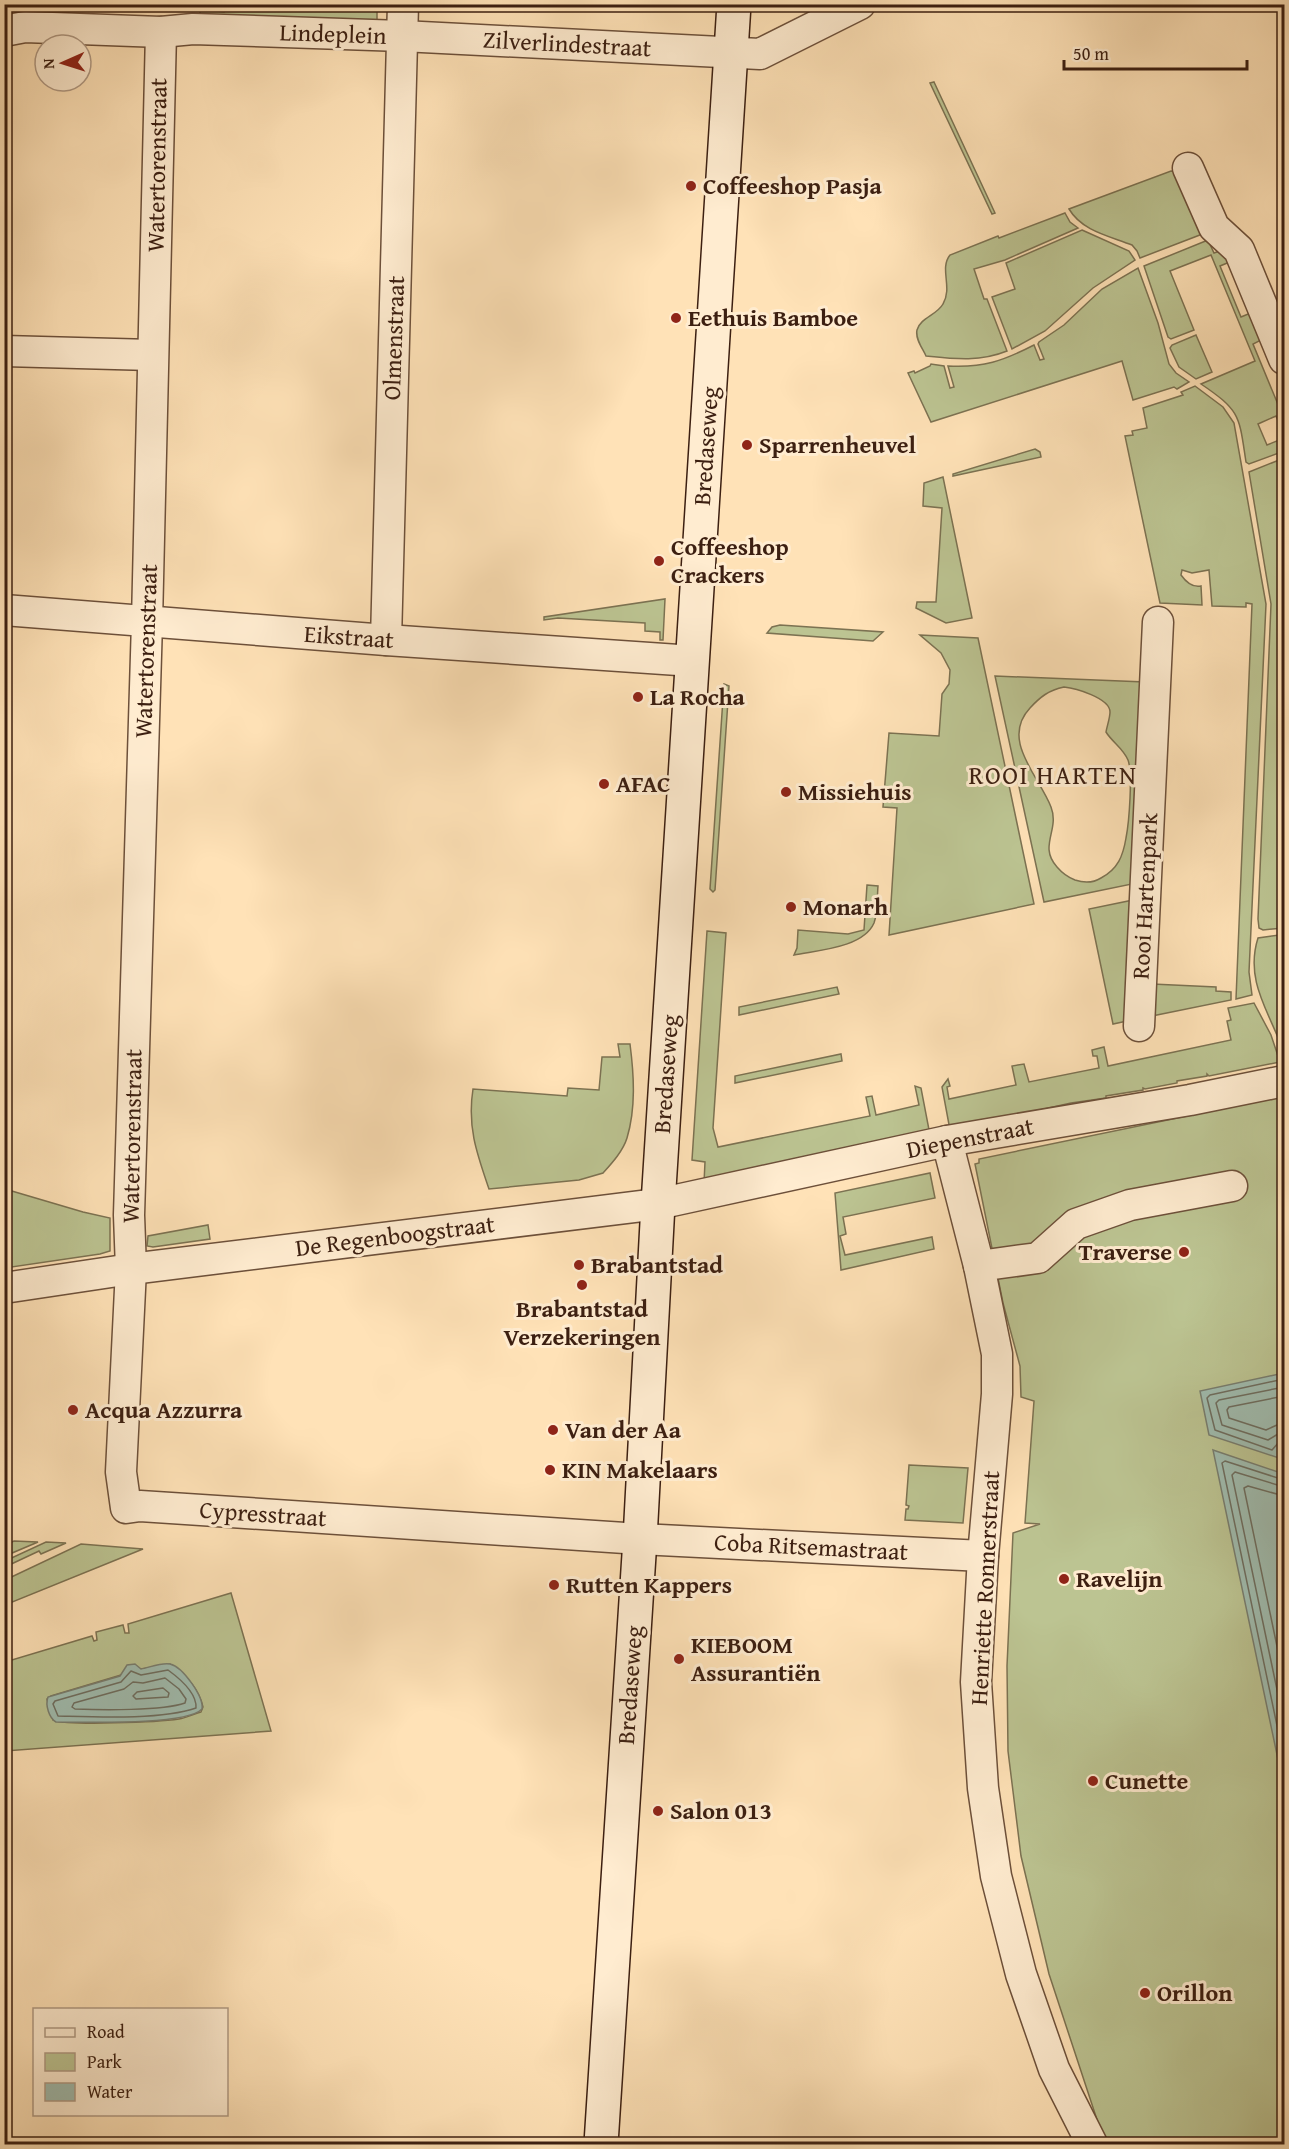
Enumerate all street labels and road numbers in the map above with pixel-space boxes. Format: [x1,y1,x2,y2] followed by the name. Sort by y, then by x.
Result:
[279,14,388,53] street label: Lindeplein
[482,22,653,65] street label: Zilverlindestraat
[137,77,176,252] street label: Watertorenstraat
[374,275,413,401] street label: Olmenstraat
[684,385,727,507] street label: Bredaseweg
[125,563,166,739] street label: Watertorenstraat
[303,616,396,657] street label: Eikstraat
[1123,811,1166,980] street label: Rooi Hartenpark
[644,1013,687,1135] street label: Bredaseweg
[112,1048,151,1223] street label: Watertorenstraat
[903,1108,1037,1167] street label: Diepenstraat
[293,1206,497,1265] street label: De Regenboogstraat
[961,1469,1008,1706] street label: Henriette Ronnerstraat
[198,1492,328,1535] street label: Cypresstraat
[713,1524,909,1569] street label: Coba Ritsemastraat
[608,1624,651,1746] street label: Bredaseweg

